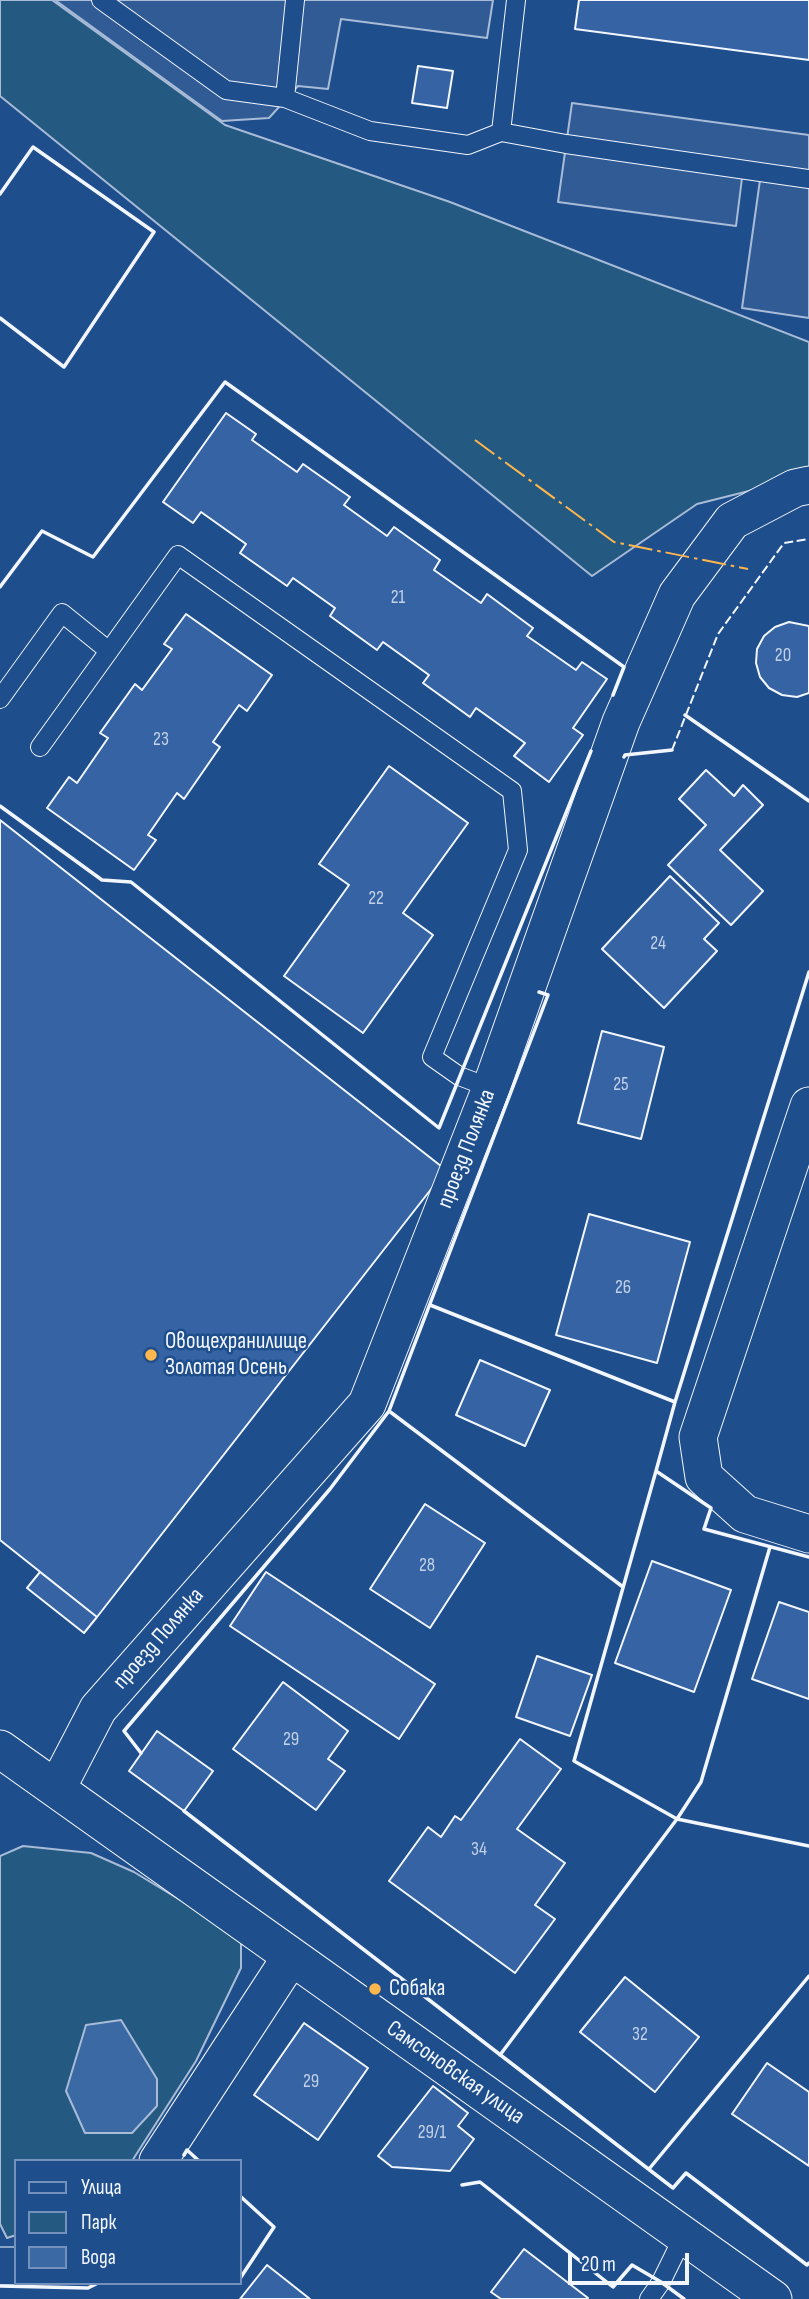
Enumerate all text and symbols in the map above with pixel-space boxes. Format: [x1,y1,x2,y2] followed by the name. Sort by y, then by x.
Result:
[391,587,405,609] house number: 21
[775,645,791,667] house number: 20
[153,729,169,751] house number: 23
[368,888,384,910] house number: 22
[650,933,666,955] house number: 24
[613,1074,629,1096] house number: 25
[432,1086,502,1212] street label: проезд Полянка
[615,1277,631,1299] house number: 26
[165,1328,307,1382] place label: Овощехранилище Золотая Осень
[143,1347,159,1363] marker: Овощехранилище Золотая Осень
[419,1555,435,1577] house number: 28
[108,1583,210,1695] street label: проезд Полянка
[283,1729,299,1751] house number: 29
[471,1839,487,1861] house number: 34
[389,1975,445,2003] place label: Собака
[367,1981,383,1997] marker: Собака
[381,2015,529,2131] street label: Самсоновская улица
[632,2024,648,2046] house number: 32
[303,2071,319,2093] house number: 29
[418,2122,446,2144] house number: 29/1
[14,2159,242,2285] legend
[81,2175,122,2200] text: Улица
[81,2210,116,2235] text: Парк
[571,2240,692,2284] scale bar
[81,2245,116,2270] text: Вода
[581,2252,616,2277] text: 20 m

